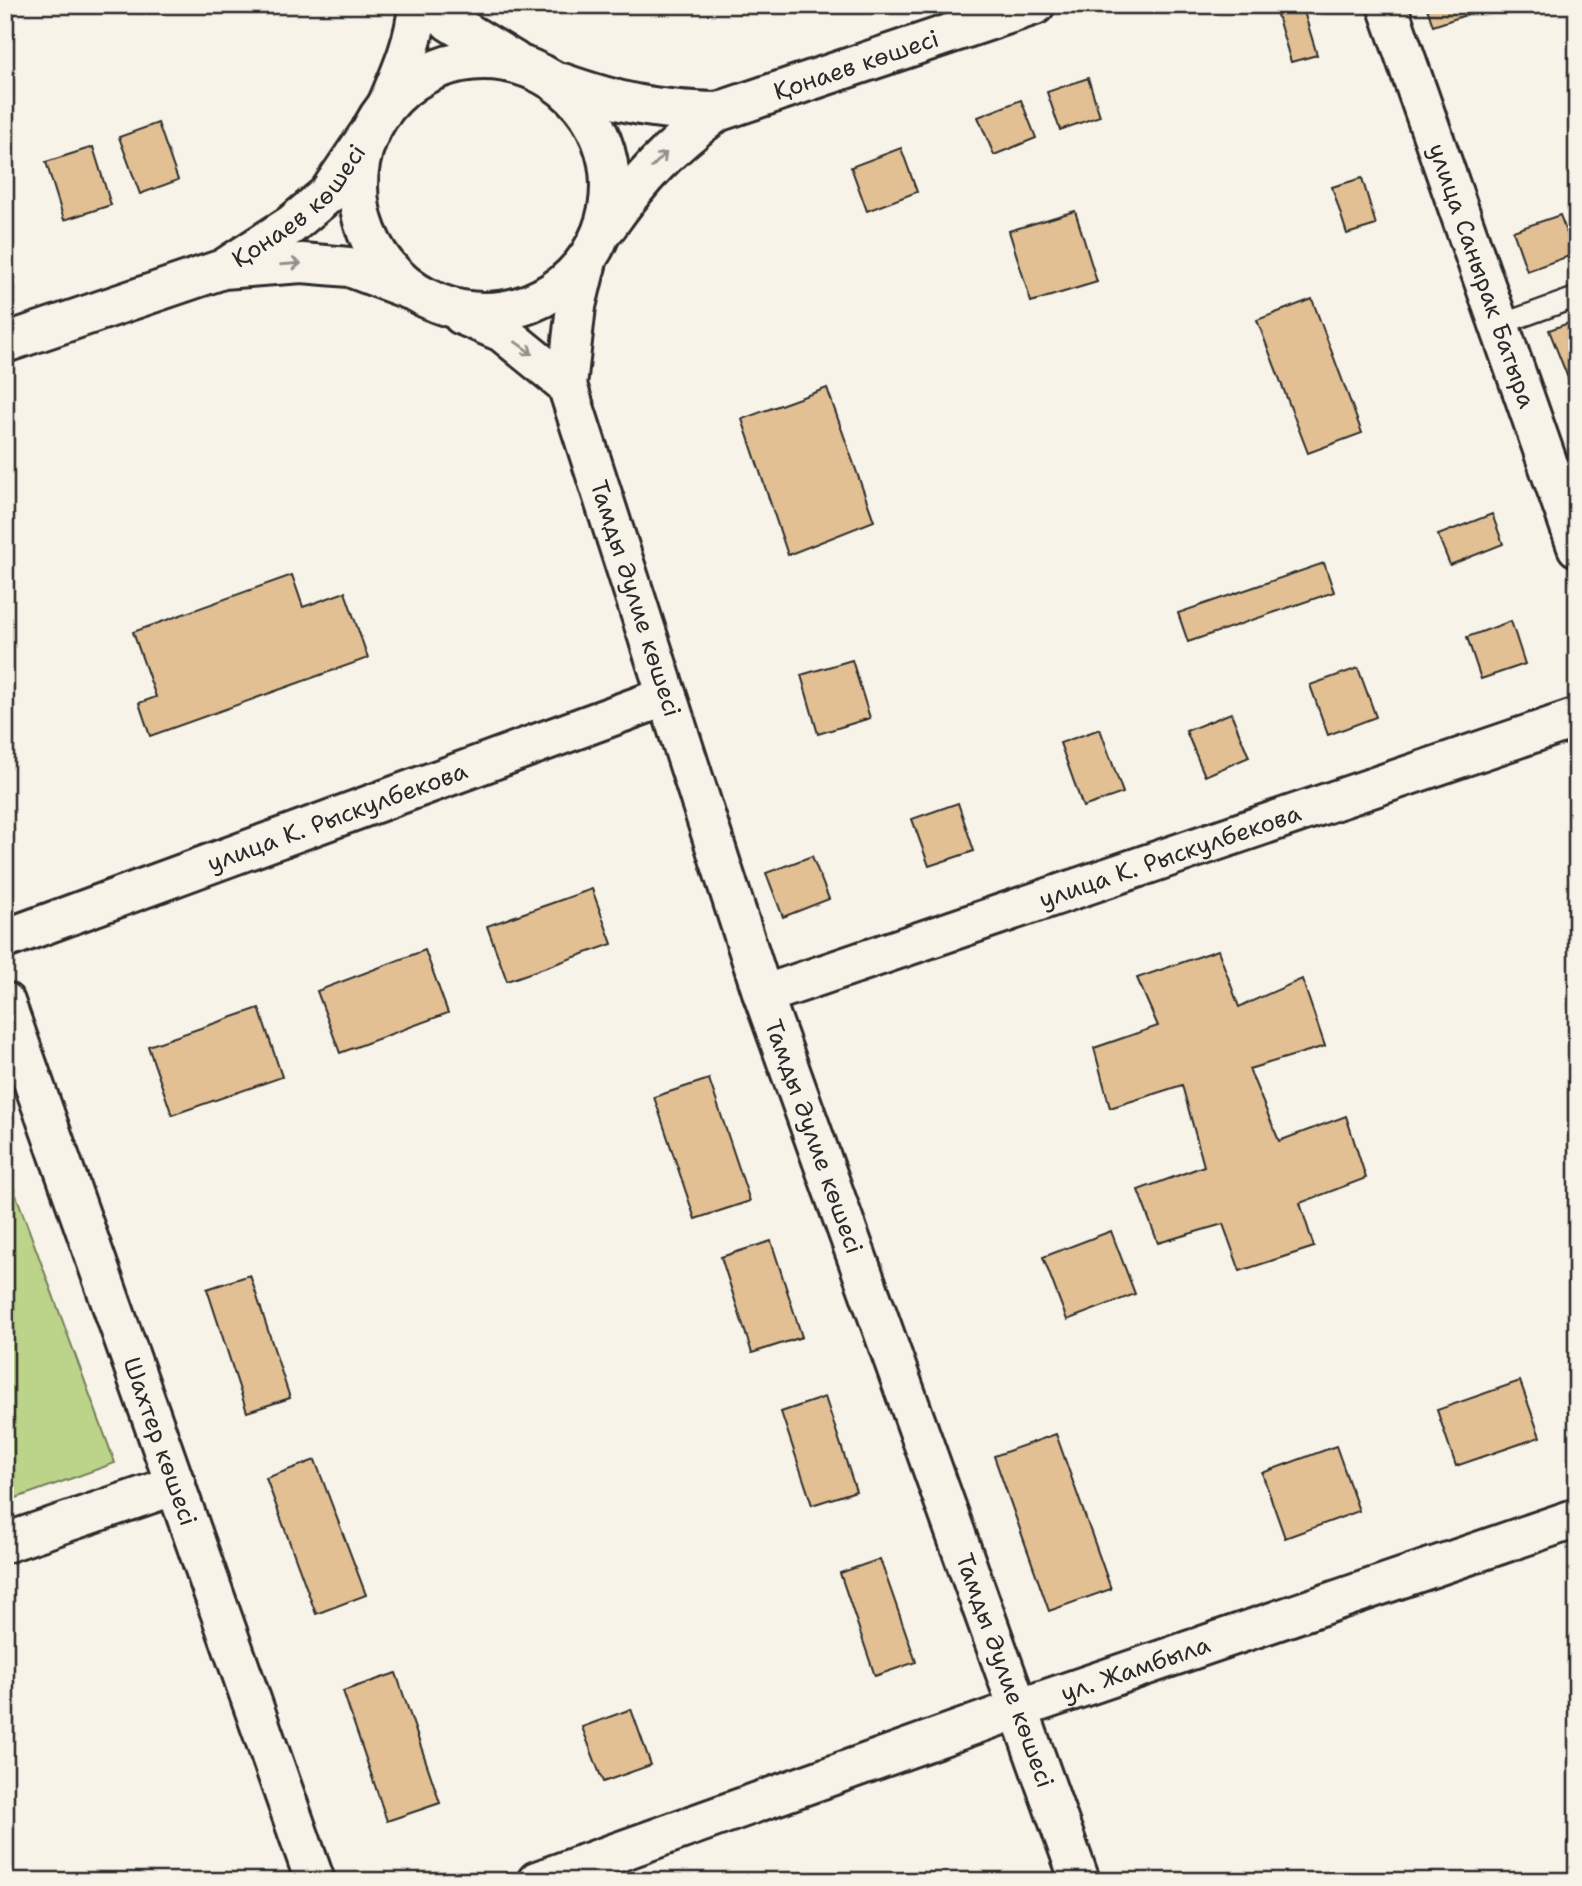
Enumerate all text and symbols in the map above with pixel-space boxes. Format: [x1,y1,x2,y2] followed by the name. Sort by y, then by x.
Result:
[769,23,943,108] street label: Қонаев көшесі
[226,138,373,275] street label: Қонаев көшесі
[1421,139,1543,413] street label: улица Санырак Батыра
[650,151,667,168] one-way arrow
[279,257,302,270] one-way arrow
[514,341,533,355] one-way arrow
[583,476,689,721] street label: Тамды Әулие көшесі
[203,755,472,879] street label: улица К. Рыскулбекова
[1035,797,1305,916] street label: улица К. Рыскулбекова
[757,1015,870,1258] street label: Тамды Әулие көшесі
[115,1353,204,1530] street label: Шахтер көшесі
[948,1549,1061,1792] street label: Тамды Әулие көшесі
[1056,1628,1215,1709] street label: ул. Жамбыла

